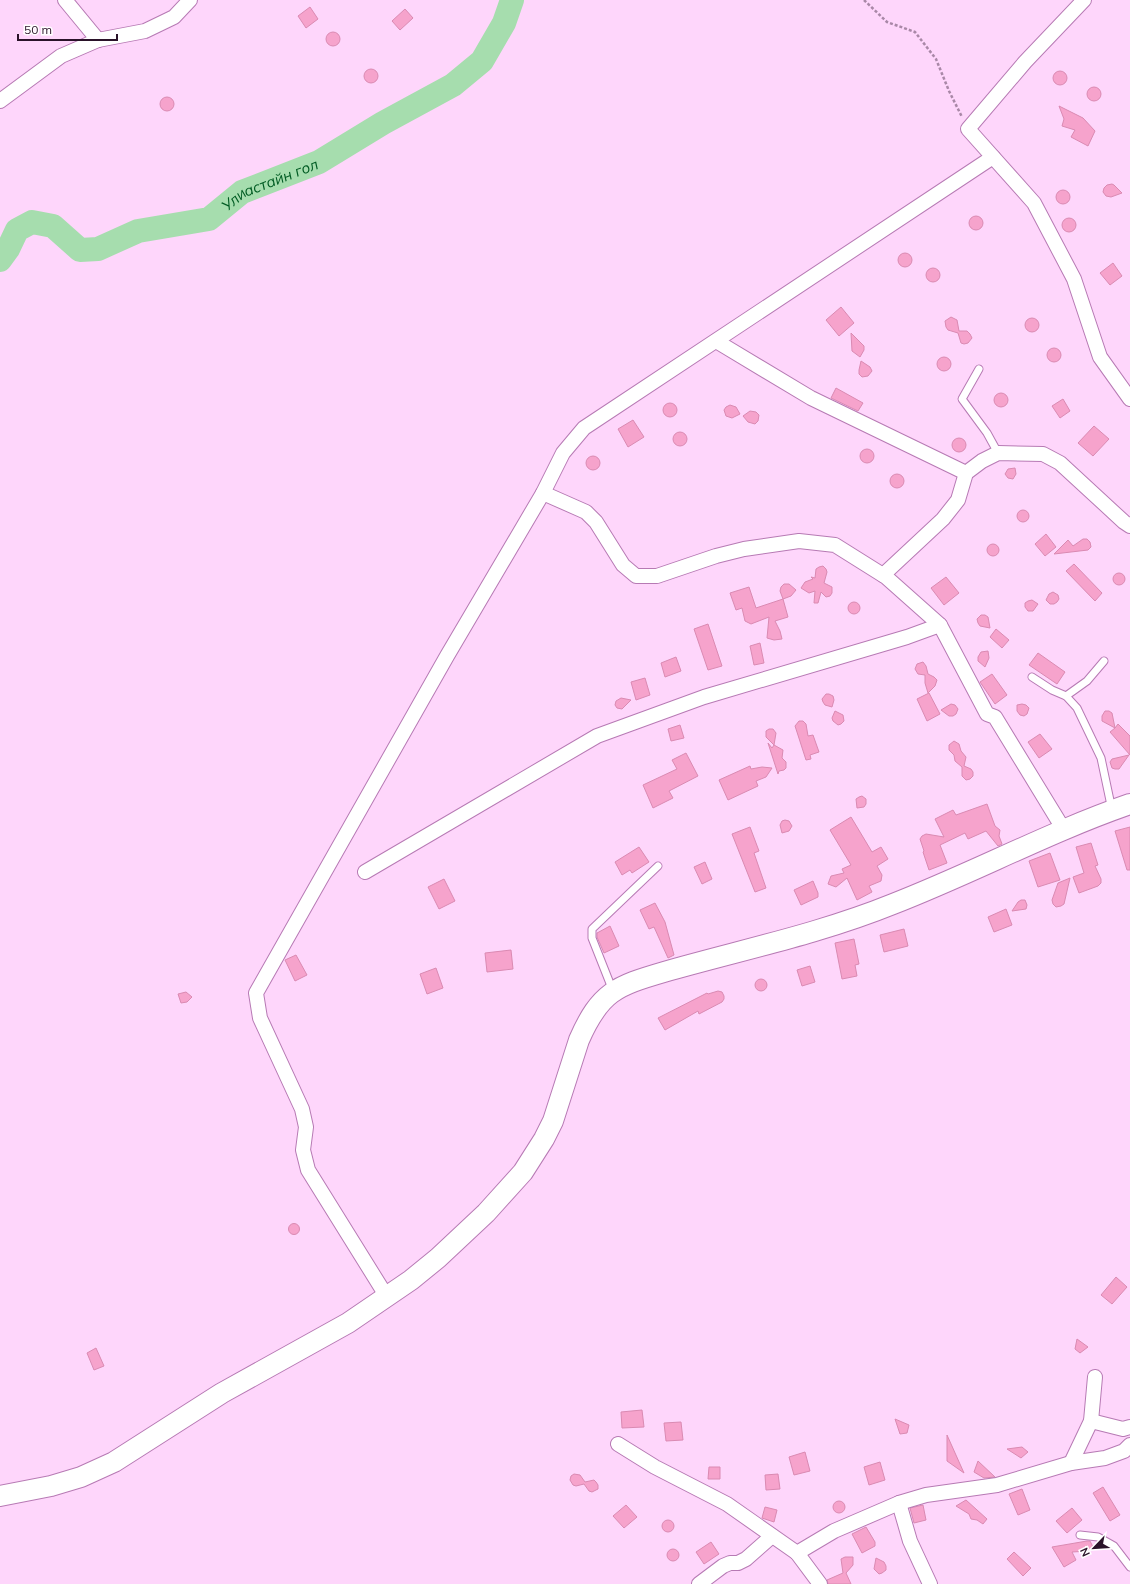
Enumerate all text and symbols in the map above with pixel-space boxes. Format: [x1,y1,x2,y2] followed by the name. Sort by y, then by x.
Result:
[18,16,117,42] scale bar
[24,22,52,37] text: 50 m
[217,154,321,215] water label: Улиастайн гол
[1074,1528,1114,1568] north arrow
[1077,1546,1093,1559] text: N

